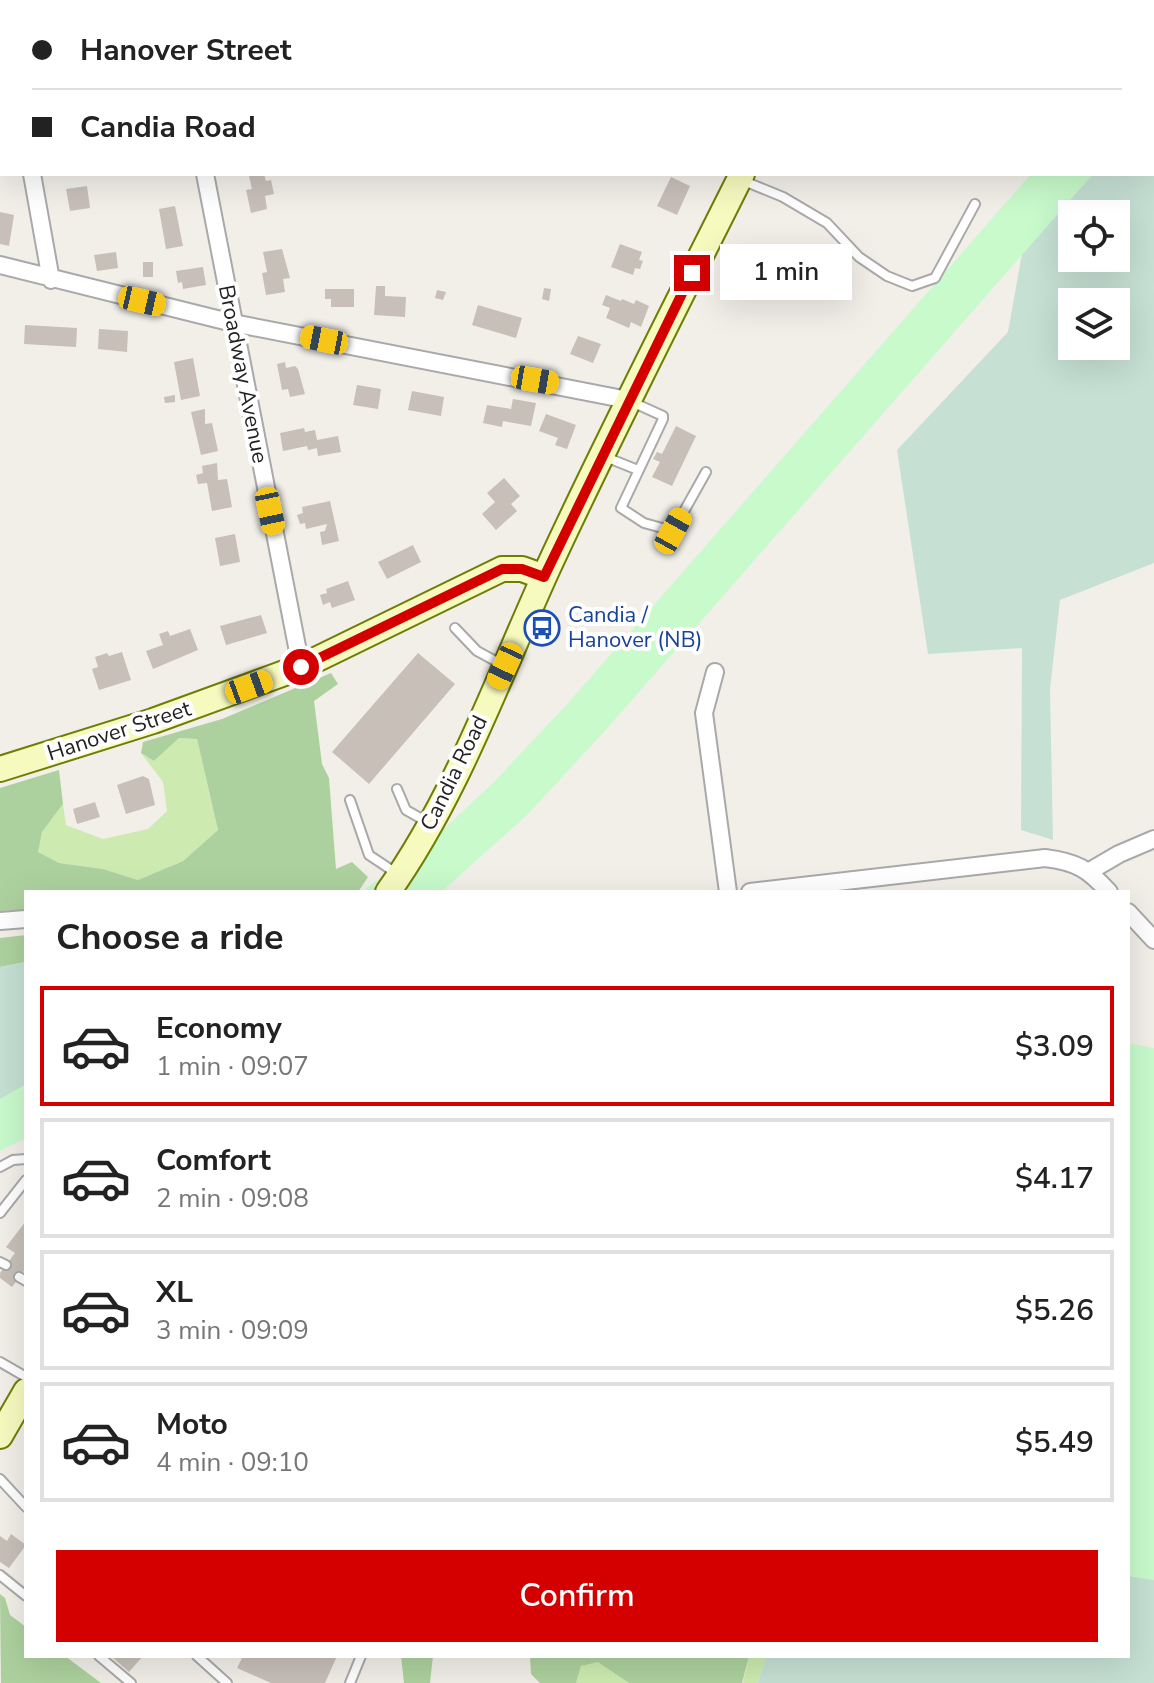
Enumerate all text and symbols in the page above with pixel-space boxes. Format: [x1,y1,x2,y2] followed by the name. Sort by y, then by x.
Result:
[80,30,292,71] text: Hanover Street
[80,107,256,148] text: Candia Road
[1058,200,1130,360] map controls
[1058,200,1130,272] button: locate
[720,245,852,301] callout: 1 min
[753,254,819,289] text: 1 min
[674,255,710,291] route end
[211,282,275,466] street label: Broadway Avenue
[116,284,168,318] car
[1058,288,1130,360] button: layers
[298,324,350,356] car
[509,364,561,396] car
[253,485,287,537] car
[651,504,695,558] car
[568,600,702,655] place label: Candia / Hanover (NB)
[523,609,561,647] bus stop icon: Candia / Hanover (NB)
[484,639,526,693] car
[283,649,319,685] route start
[222,668,276,706] car
[43,694,195,768] street label: Hanover Street
[413,710,495,836] street label: Candia Road
[56,913,284,962] text: Choose a ride
[156,1008,282,1049] text: Economy
[60,1010,132,1082] icon: car
[1015,1026,1094,1067] text: $3.09
[156,1049,309,1084] text: 1 min · 09:07
[156,1140,271,1181] text: Comfort
[60,1142,132,1214] icon: car
[1015,1158,1094,1199] text: $4.17
[156,1181,309,1216] text: 2 min · 09:08
[156,1272,193,1313] text: XL
[60,1274,132,1346] icon: car
[1015,1290,1094,1331] text: $5.26
[156,1313,309,1348] text: 3 min · 09:09
[156,1404,228,1445] text: Moto
[60,1406,132,1478] icon: car
[1015,1422,1094,1463] text: $5.49
[156,1445,309,1480] text: 4 min · 09:10
[56,1550,1098,1642] button: Confirm

